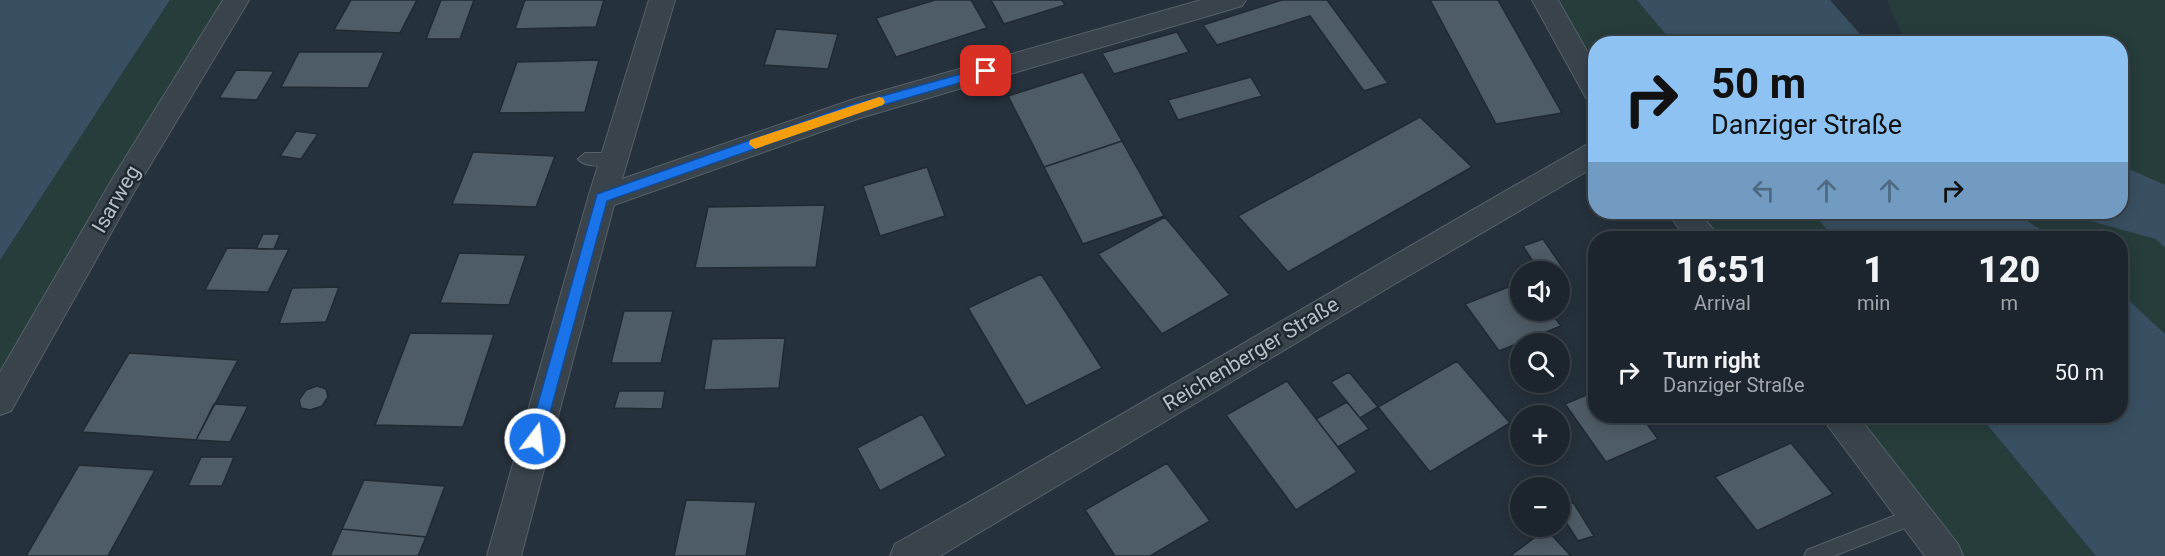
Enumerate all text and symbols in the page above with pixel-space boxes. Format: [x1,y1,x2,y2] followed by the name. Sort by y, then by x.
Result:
[960,45,1011,96] pin
[969,54,1002,87] icon: arrive
[1711,59,1806,108] text: 50 m
[1612,60,1690,138] icon: right
[1711,109,1902,141] text: Danziger Straße
[87,161,145,237] street label: Isarweg
[1747,174,1780,207] icon: left
[1810,174,1843,207] icon: ahead
[1873,174,1906,207] icon: ahead
[1936,174,1969,207] icon: right
[1676,249,1769,291] text: 16:51
[1863,249,1884,291] text: 1
[1978,249,2040,291] text: 120
[1510,261,1570,537] map controls
[1510,261,1570,321] button: sound
[1694,291,1751,315] text: Arrival
[1857,291,1890,315] text: min
[2000,291,2018,315] text: m
[1159,292,1343,416] street label: Reichenberger Straße
[1510,333,1570,393] button: search
[1663,348,1760,373] text: Turn right
[1612,356,1645,389] icon: right
[2055,360,2104,385] text: 50 m
[1663,373,1805,397] text: Danziger Straße
[1510,405,1570,465] button: +
[503,407,567,471] position arrow
[1510,477,1570,537] button: −

